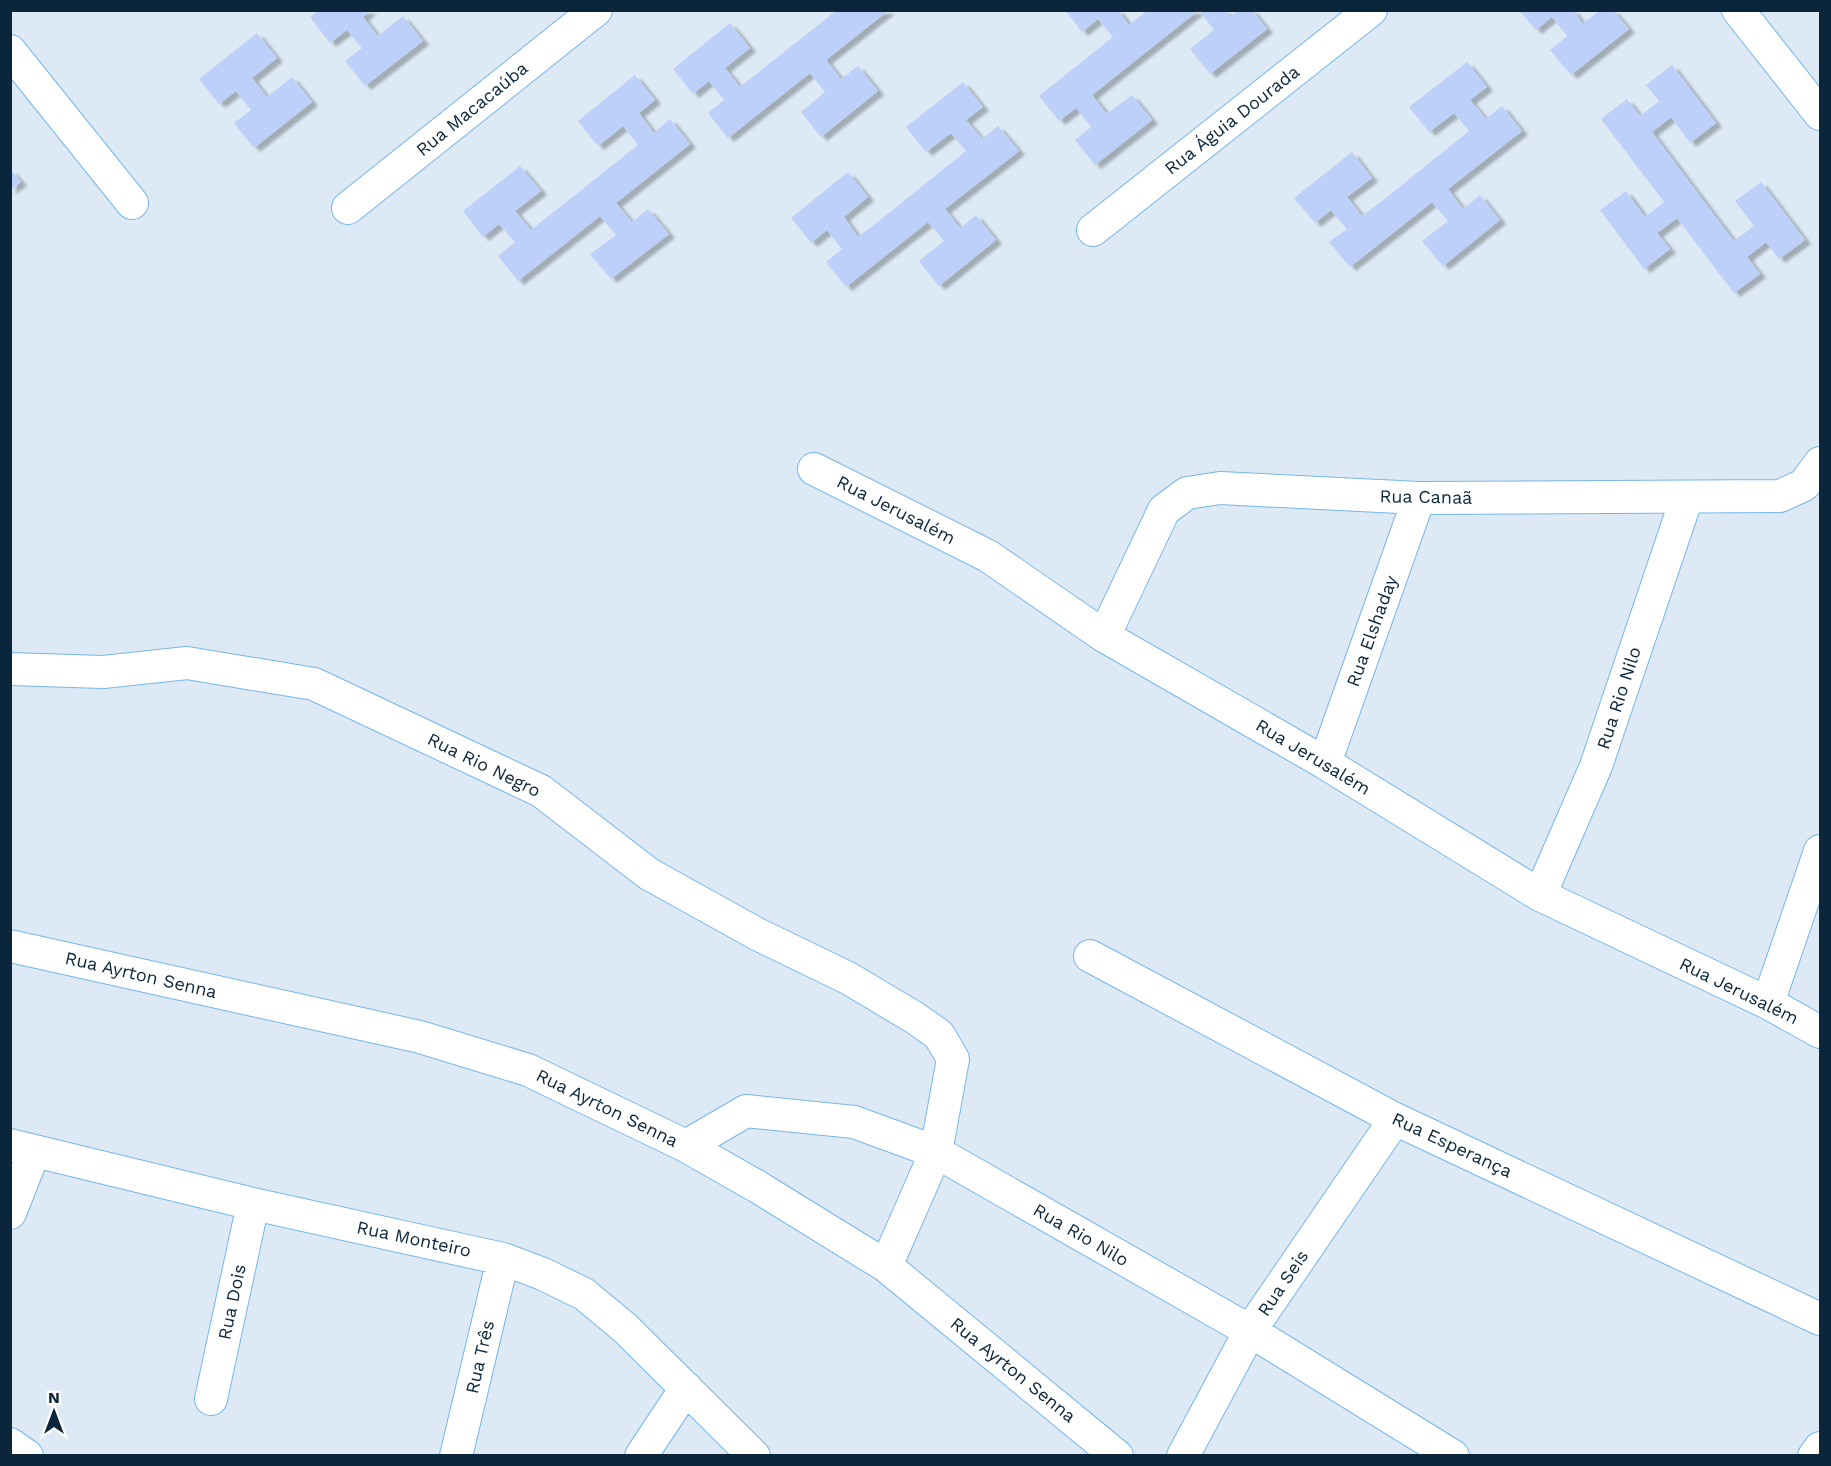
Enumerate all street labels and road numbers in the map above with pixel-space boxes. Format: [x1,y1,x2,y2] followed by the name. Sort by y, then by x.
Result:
[412,57,532,160] street label: Rua Macacaúba
[1160,61,1303,179] street label: Rua Águia Dourada
[834,471,959,548] street label: Rua Jerusalém
[1379,485,1473,508] street label: Rua Canaã
[1342,572,1402,689] street label: Rua Elshaday
[1592,644,1645,752] street label: Rua Rio Nilo
[1252,714,1374,799] street label: Rua Jerusalém
[424,728,544,801] street label: Rua Rio Negro
[63,947,219,1002] street label: Rua Ayrton Senna
[1676,953,1802,1028] street label: Rua Jerusalém
[533,1064,682,1151] street label: Rua Ayrton Senna
[1389,1108,1516,1182] street label: Rua Esperança
[1030,1199,1133,1270] street label: Rua Rio Nilo
[355,1216,473,1261] street label: Rua Monteiro
[1253,1246,1312,1320] street label: Rua Seis
[213,1262,250,1342] street label: Rua Dois
[946,1313,1080,1427] street label: Rua Ayrton Senna
[461,1318,498,1396] street label: Rua Três

